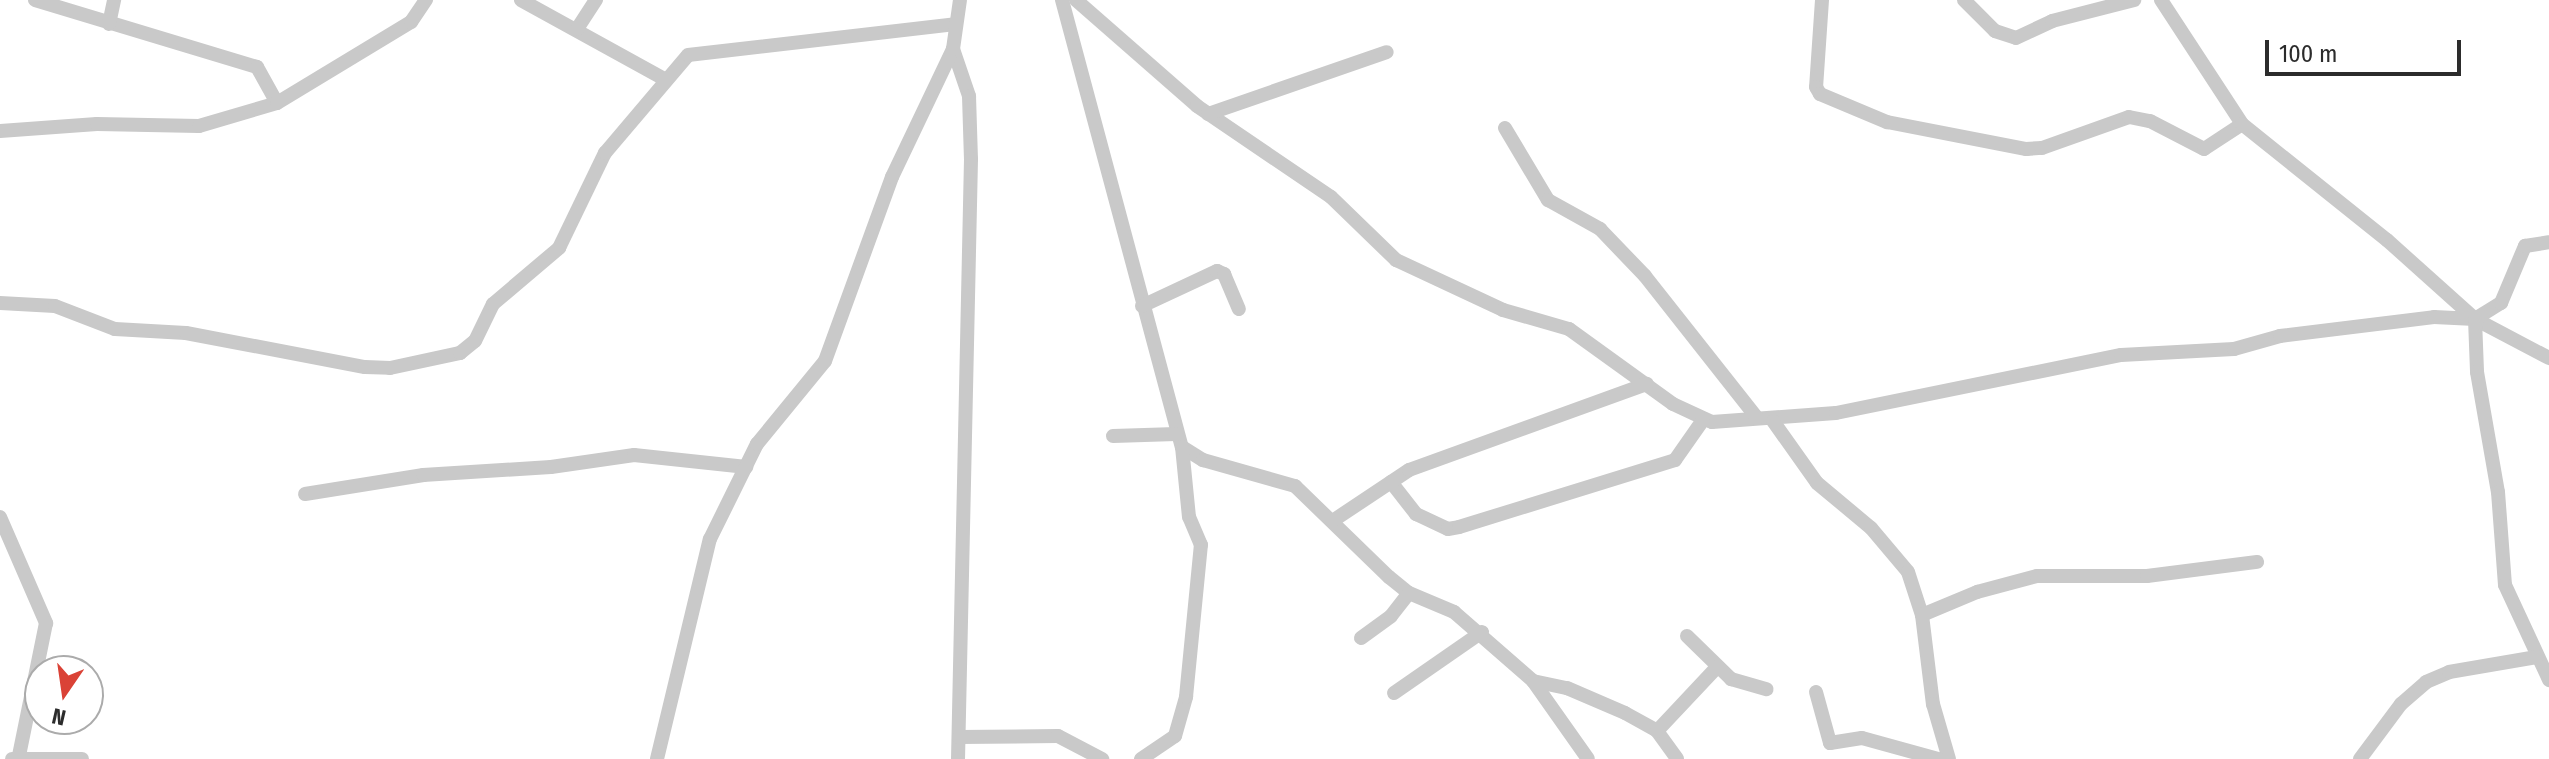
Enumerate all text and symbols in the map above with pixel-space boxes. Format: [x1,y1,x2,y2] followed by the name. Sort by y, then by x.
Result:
[2269,24,2465,74] scale bar
[2279,40,2337,68] text: 100 m
[24,655,104,735] north arrow
[49,702,68,732] text: N

